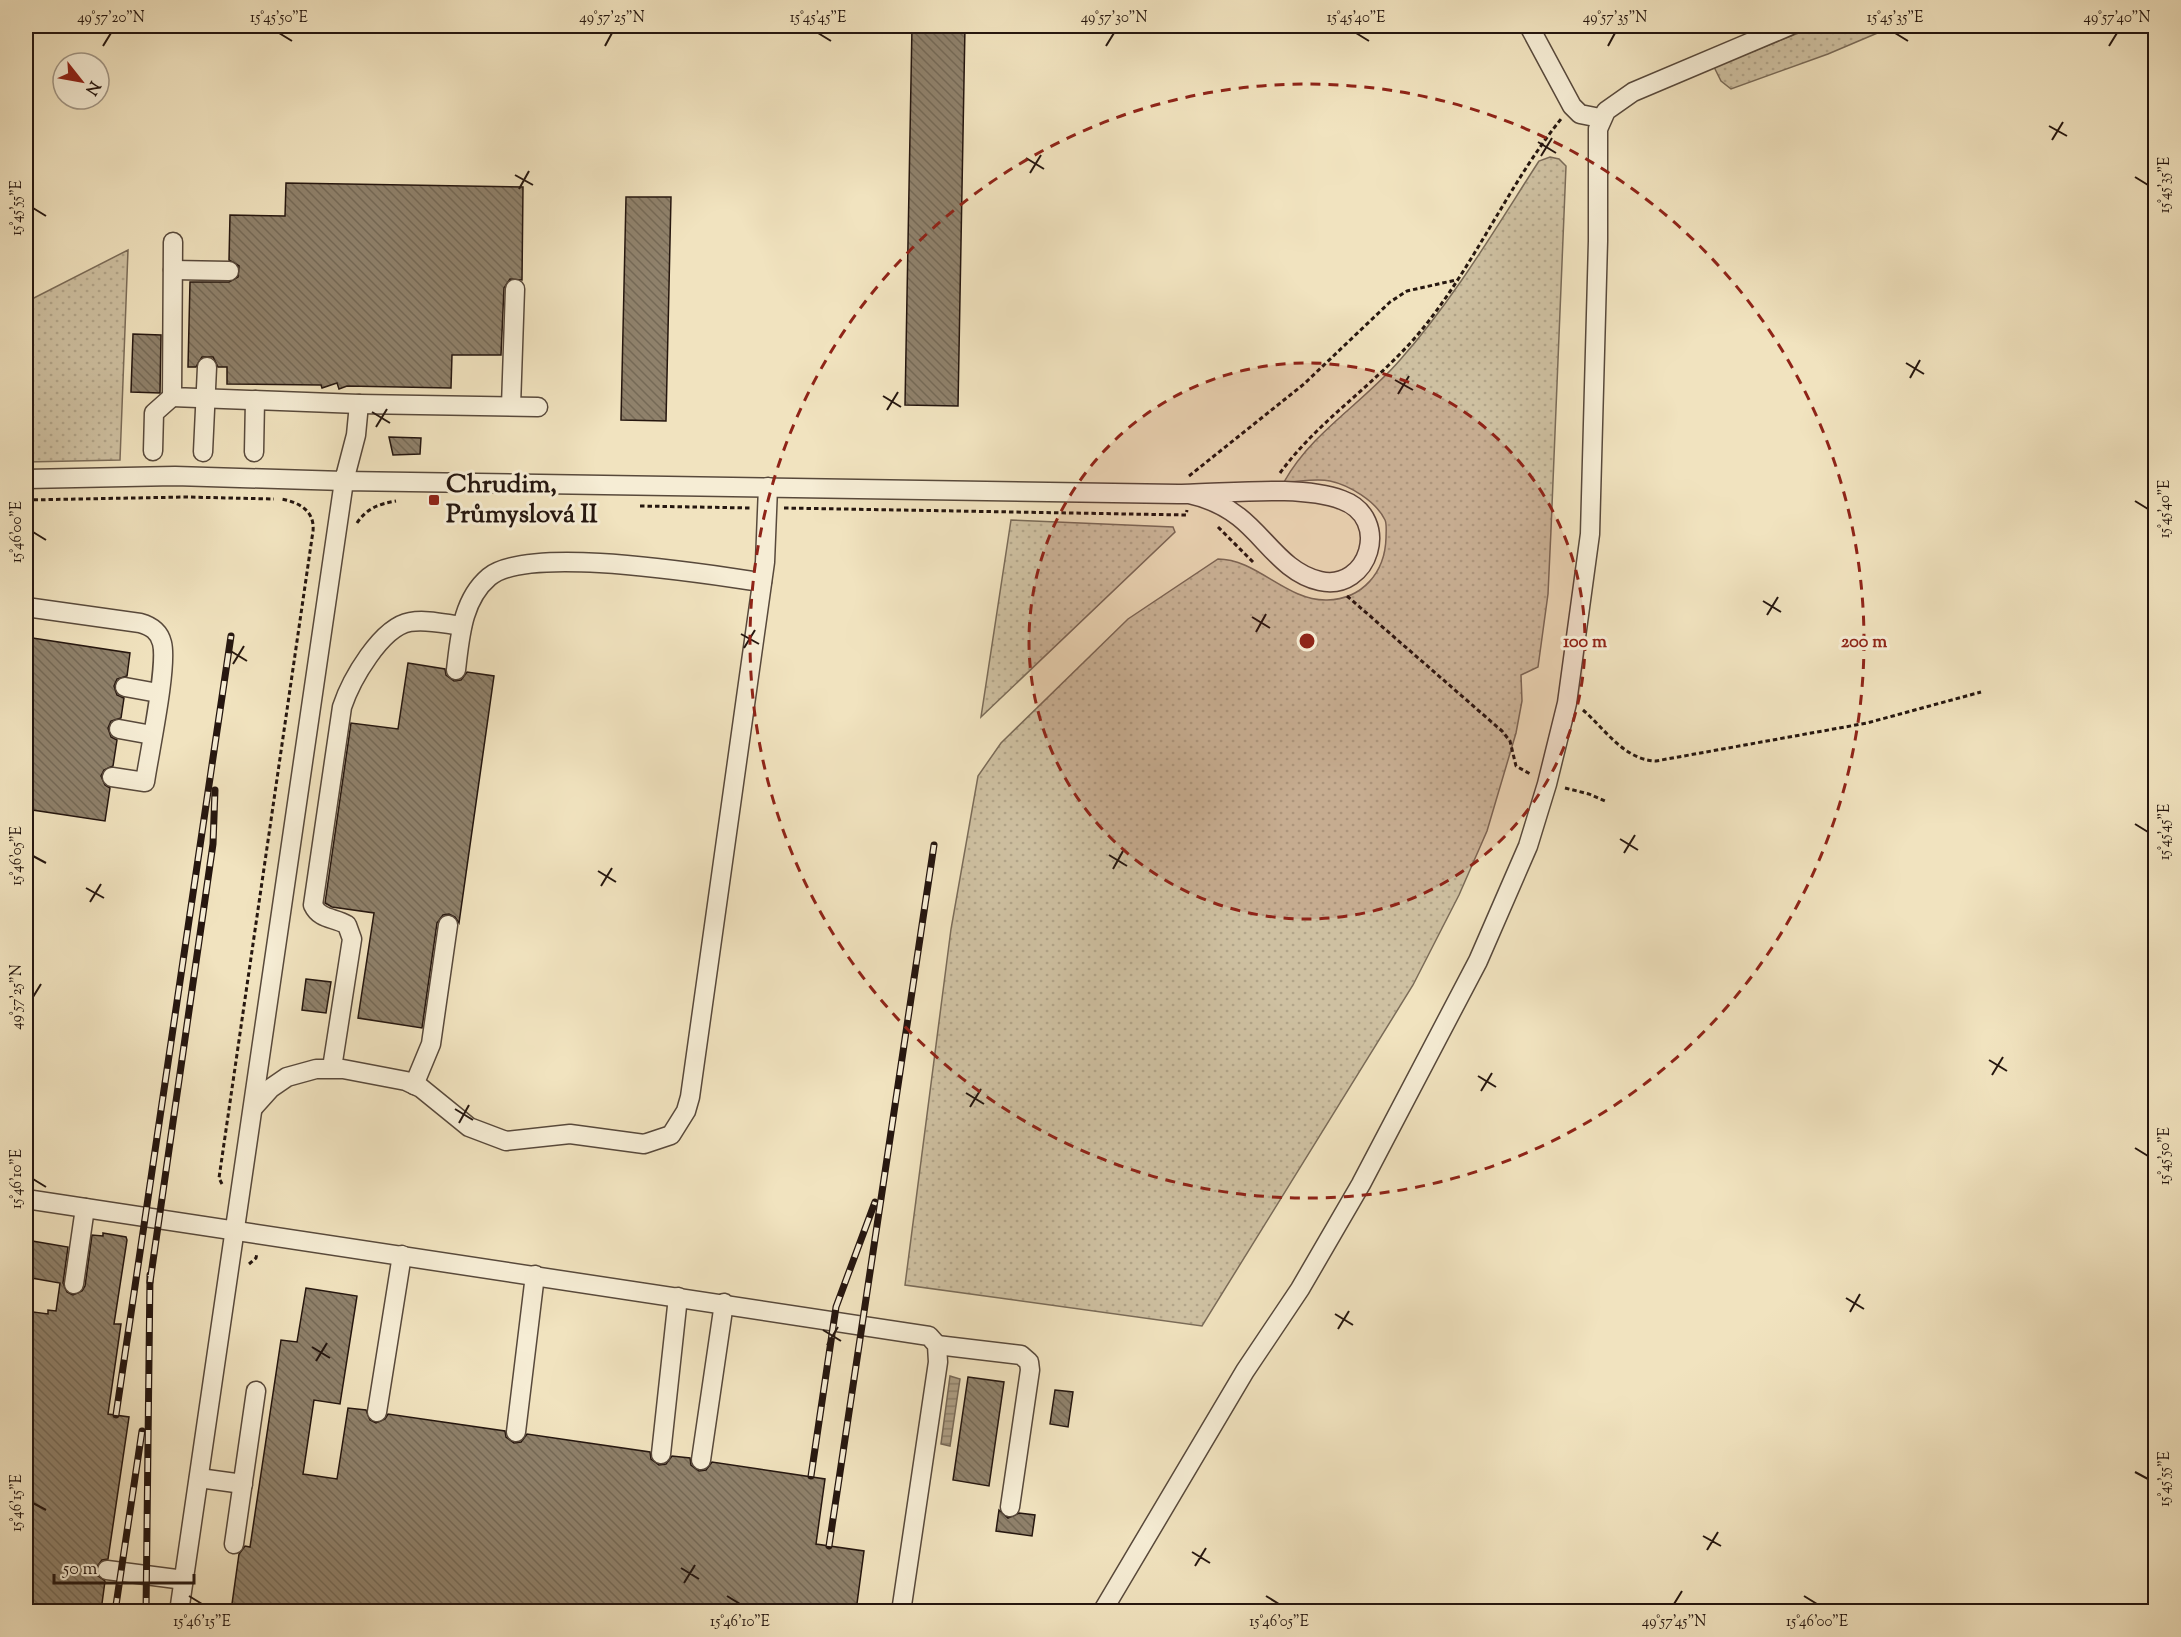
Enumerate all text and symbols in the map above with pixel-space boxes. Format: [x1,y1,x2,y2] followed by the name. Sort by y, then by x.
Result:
[77,8,145,29] text: 49°57'20"N
[250,8,308,29] text: 15°45'50"E
[579,8,645,29] text: 49°57'25"N
[790,8,846,29] text: 15°45'45"E
[1081,8,1147,29] text: 49°57'30"N
[1327,8,1385,29] text: 15°45'40"E
[1583,8,1647,29] text: 49°57'35"N
[1867,8,1923,29] text: 15°45'35"E
[2084,8,2150,29] text: 49°57'40"N
[51,51,111,111] north arrow
[78,76,105,99] text: N
[2155,157,2176,213] text: 15°45'35"E
[7,180,28,236] text: 15°45'55"E
[446,467,598,534] place label: Chrudim, Průmyslová II
[2155,480,2176,538] text: 15°45'40"E
[427,493,441,507] marker: Chrudim, Průmyslová II
[7,501,28,563] text: 15°46'00"E
[1563,630,1607,656] text: 100 m
[1841,630,1887,656] text: 200 m
[1297,631,1317,651] centre of rings
[2155,804,2176,860] text: 15°45'45"E
[7,826,28,886] text: 15°46'05"E
[7,964,28,1030] text: 49°57'25"N
[2155,1127,2176,1185] text: 15°45'50"E
[7,1149,28,1209] text: 15°46'10"E
[2155,1451,2176,1507] text: 15°45'55"E
[7,1474,28,1532] text: 15°46'15"E
[54,1547,194,1585] scale bar
[62,1557,98,1583] text: 50 m
[173,1612,231,1633] text: 15°46'15"E
[710,1612,770,1633] text: 15°46'10"E
[1249,1612,1309,1633] text: 15°46'05"E
[1642,1612,1706,1633] text: 49°57'45"N
[1786,1612,1848,1633] text: 15°46'00"E

